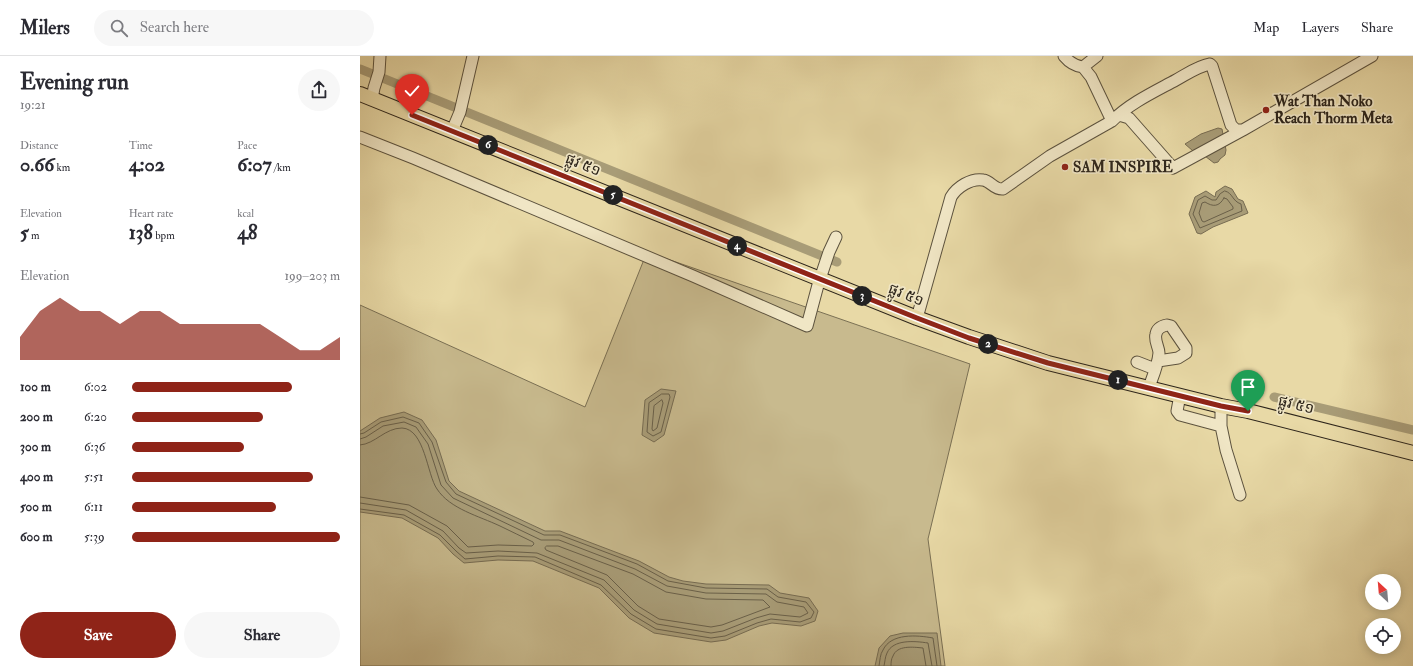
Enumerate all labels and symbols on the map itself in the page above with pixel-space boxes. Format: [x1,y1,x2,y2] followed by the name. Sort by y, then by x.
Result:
[395,74,429,115] pin
[1273,92,1393,128] place label: Wat Than Noko Reach Thorm Meta
[1261,105,1271,115] marker: Wat Than Noko Reach Thorm Meta
[478,135,498,155] pin: 6
[561,149,604,184] street label: ផ្លូវ ៥១
[1073,158,1173,177] place label: SAM INSPIRE
[1060,162,1070,172] marker: SAM INSPIRE
[603,185,623,205] pin: 5
[727,236,747,256] pin: 4
[884,279,927,314] street label: ផ្លូវ ៥១
[852,286,872,306] pin: 3
[978,334,998,354] pin: 2
[1108,370,1128,390] pin: 1
[1231,370,1265,411] pin
[1275,391,1316,422] street label: ផ្លូវ ៥១
[1365,574,1401,610] north arrow

